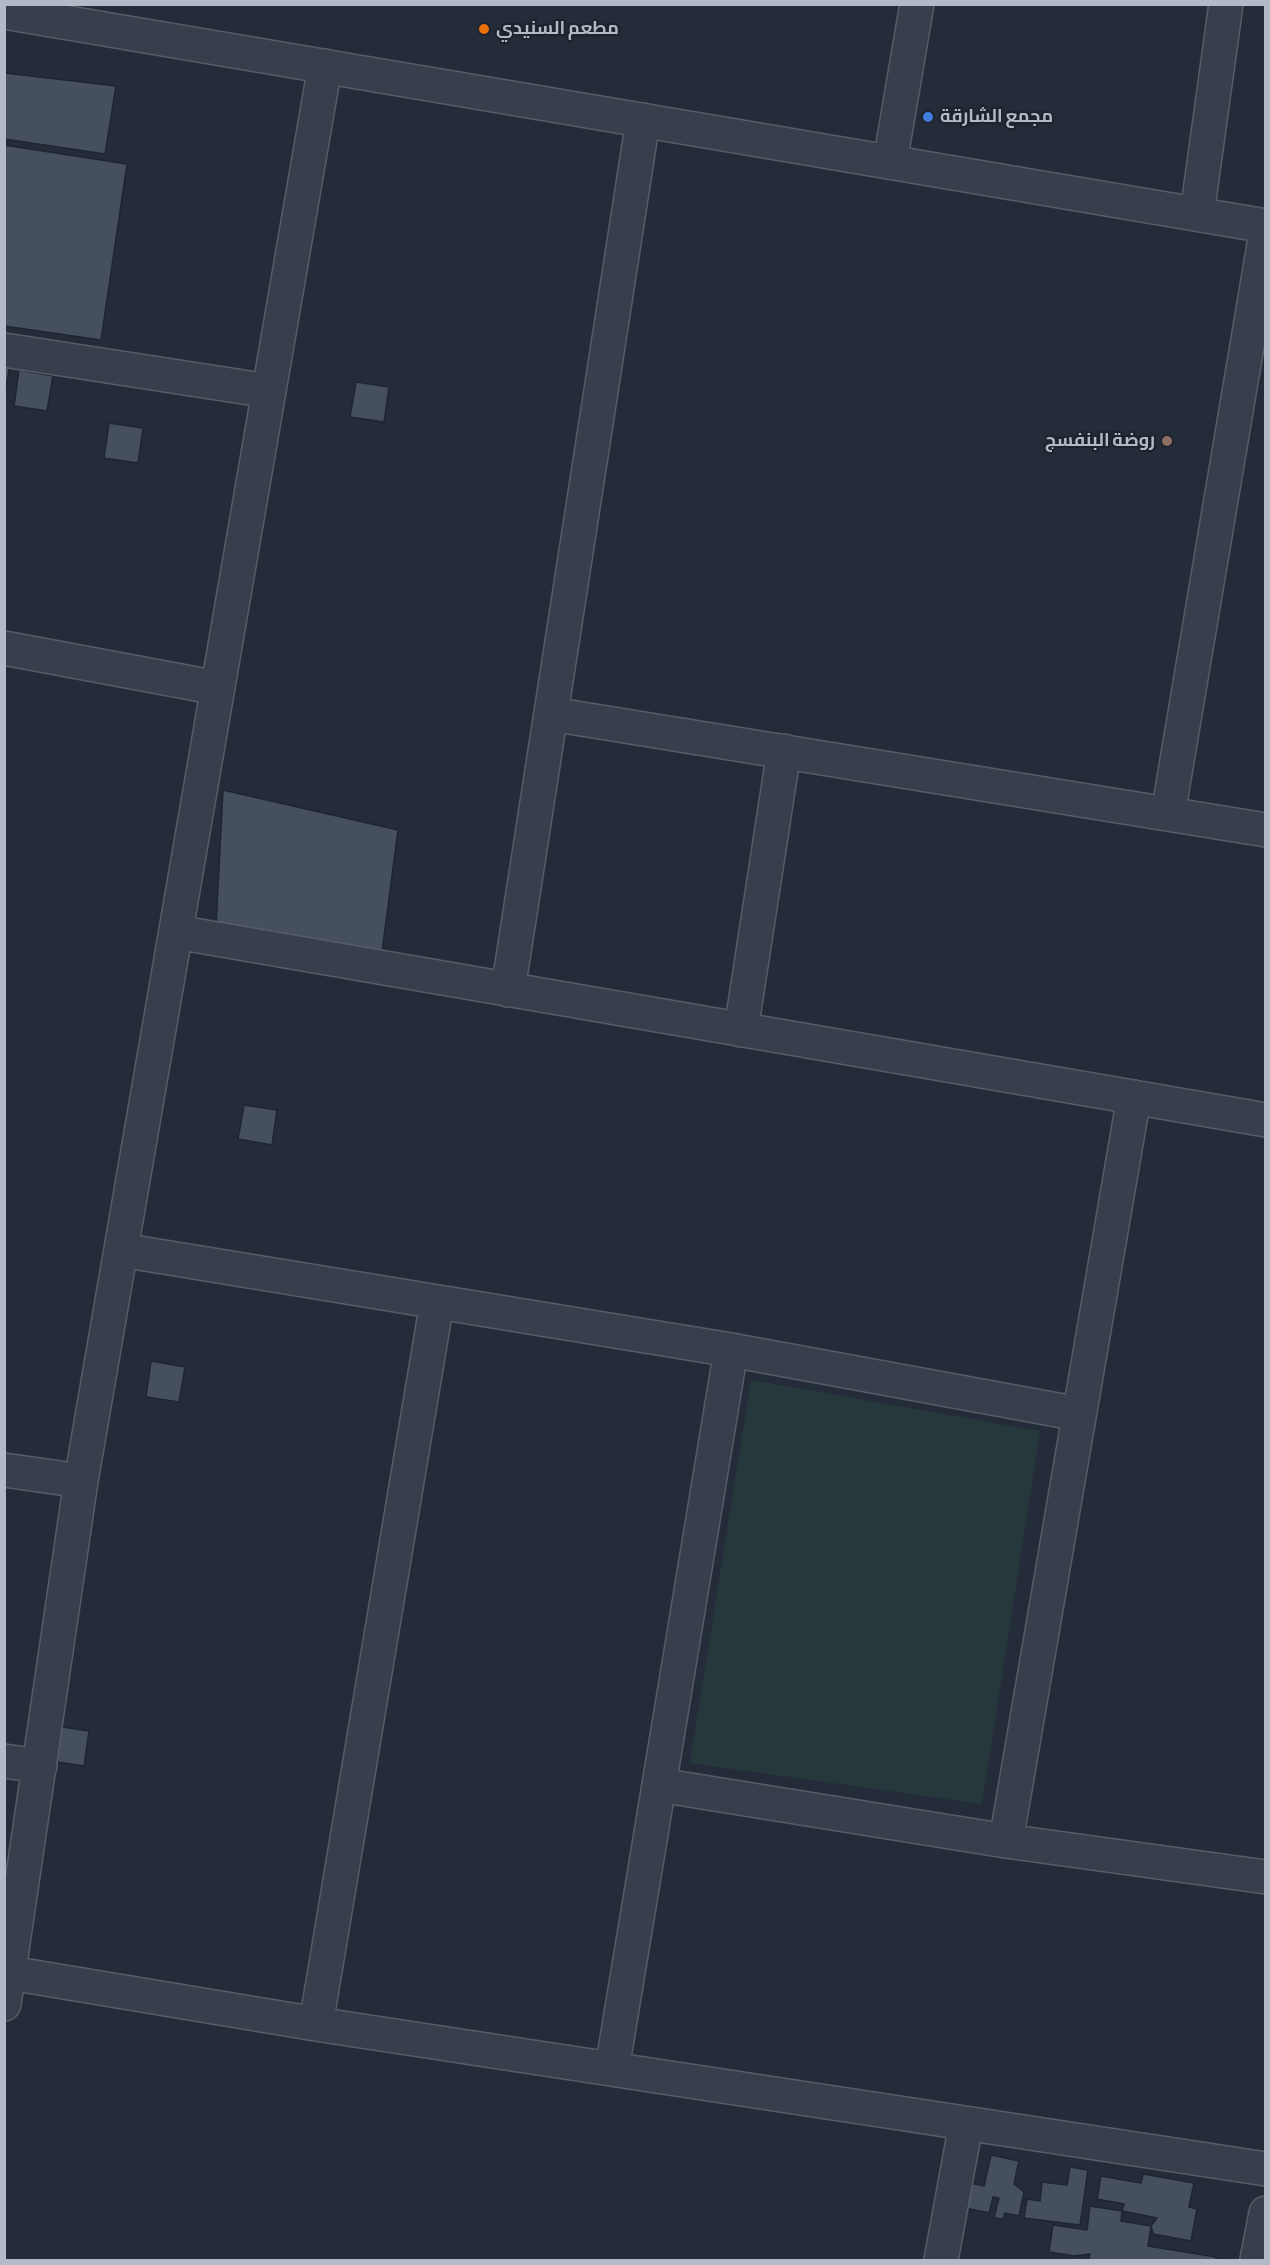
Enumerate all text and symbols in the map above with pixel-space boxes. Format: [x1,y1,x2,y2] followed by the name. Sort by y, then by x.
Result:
[496,18,619,40] place label: مطعم السنيدي
[477,22,491,36] marker: مطعم السنيدي
[940,106,1053,128] place label: مجمع الشارقة
[921,110,935,124] marker: مجمع الشارقة
[1045,430,1155,452] place label: روضة البنفسج
[1160,434,1174,448] marker: روضة البنفسج

